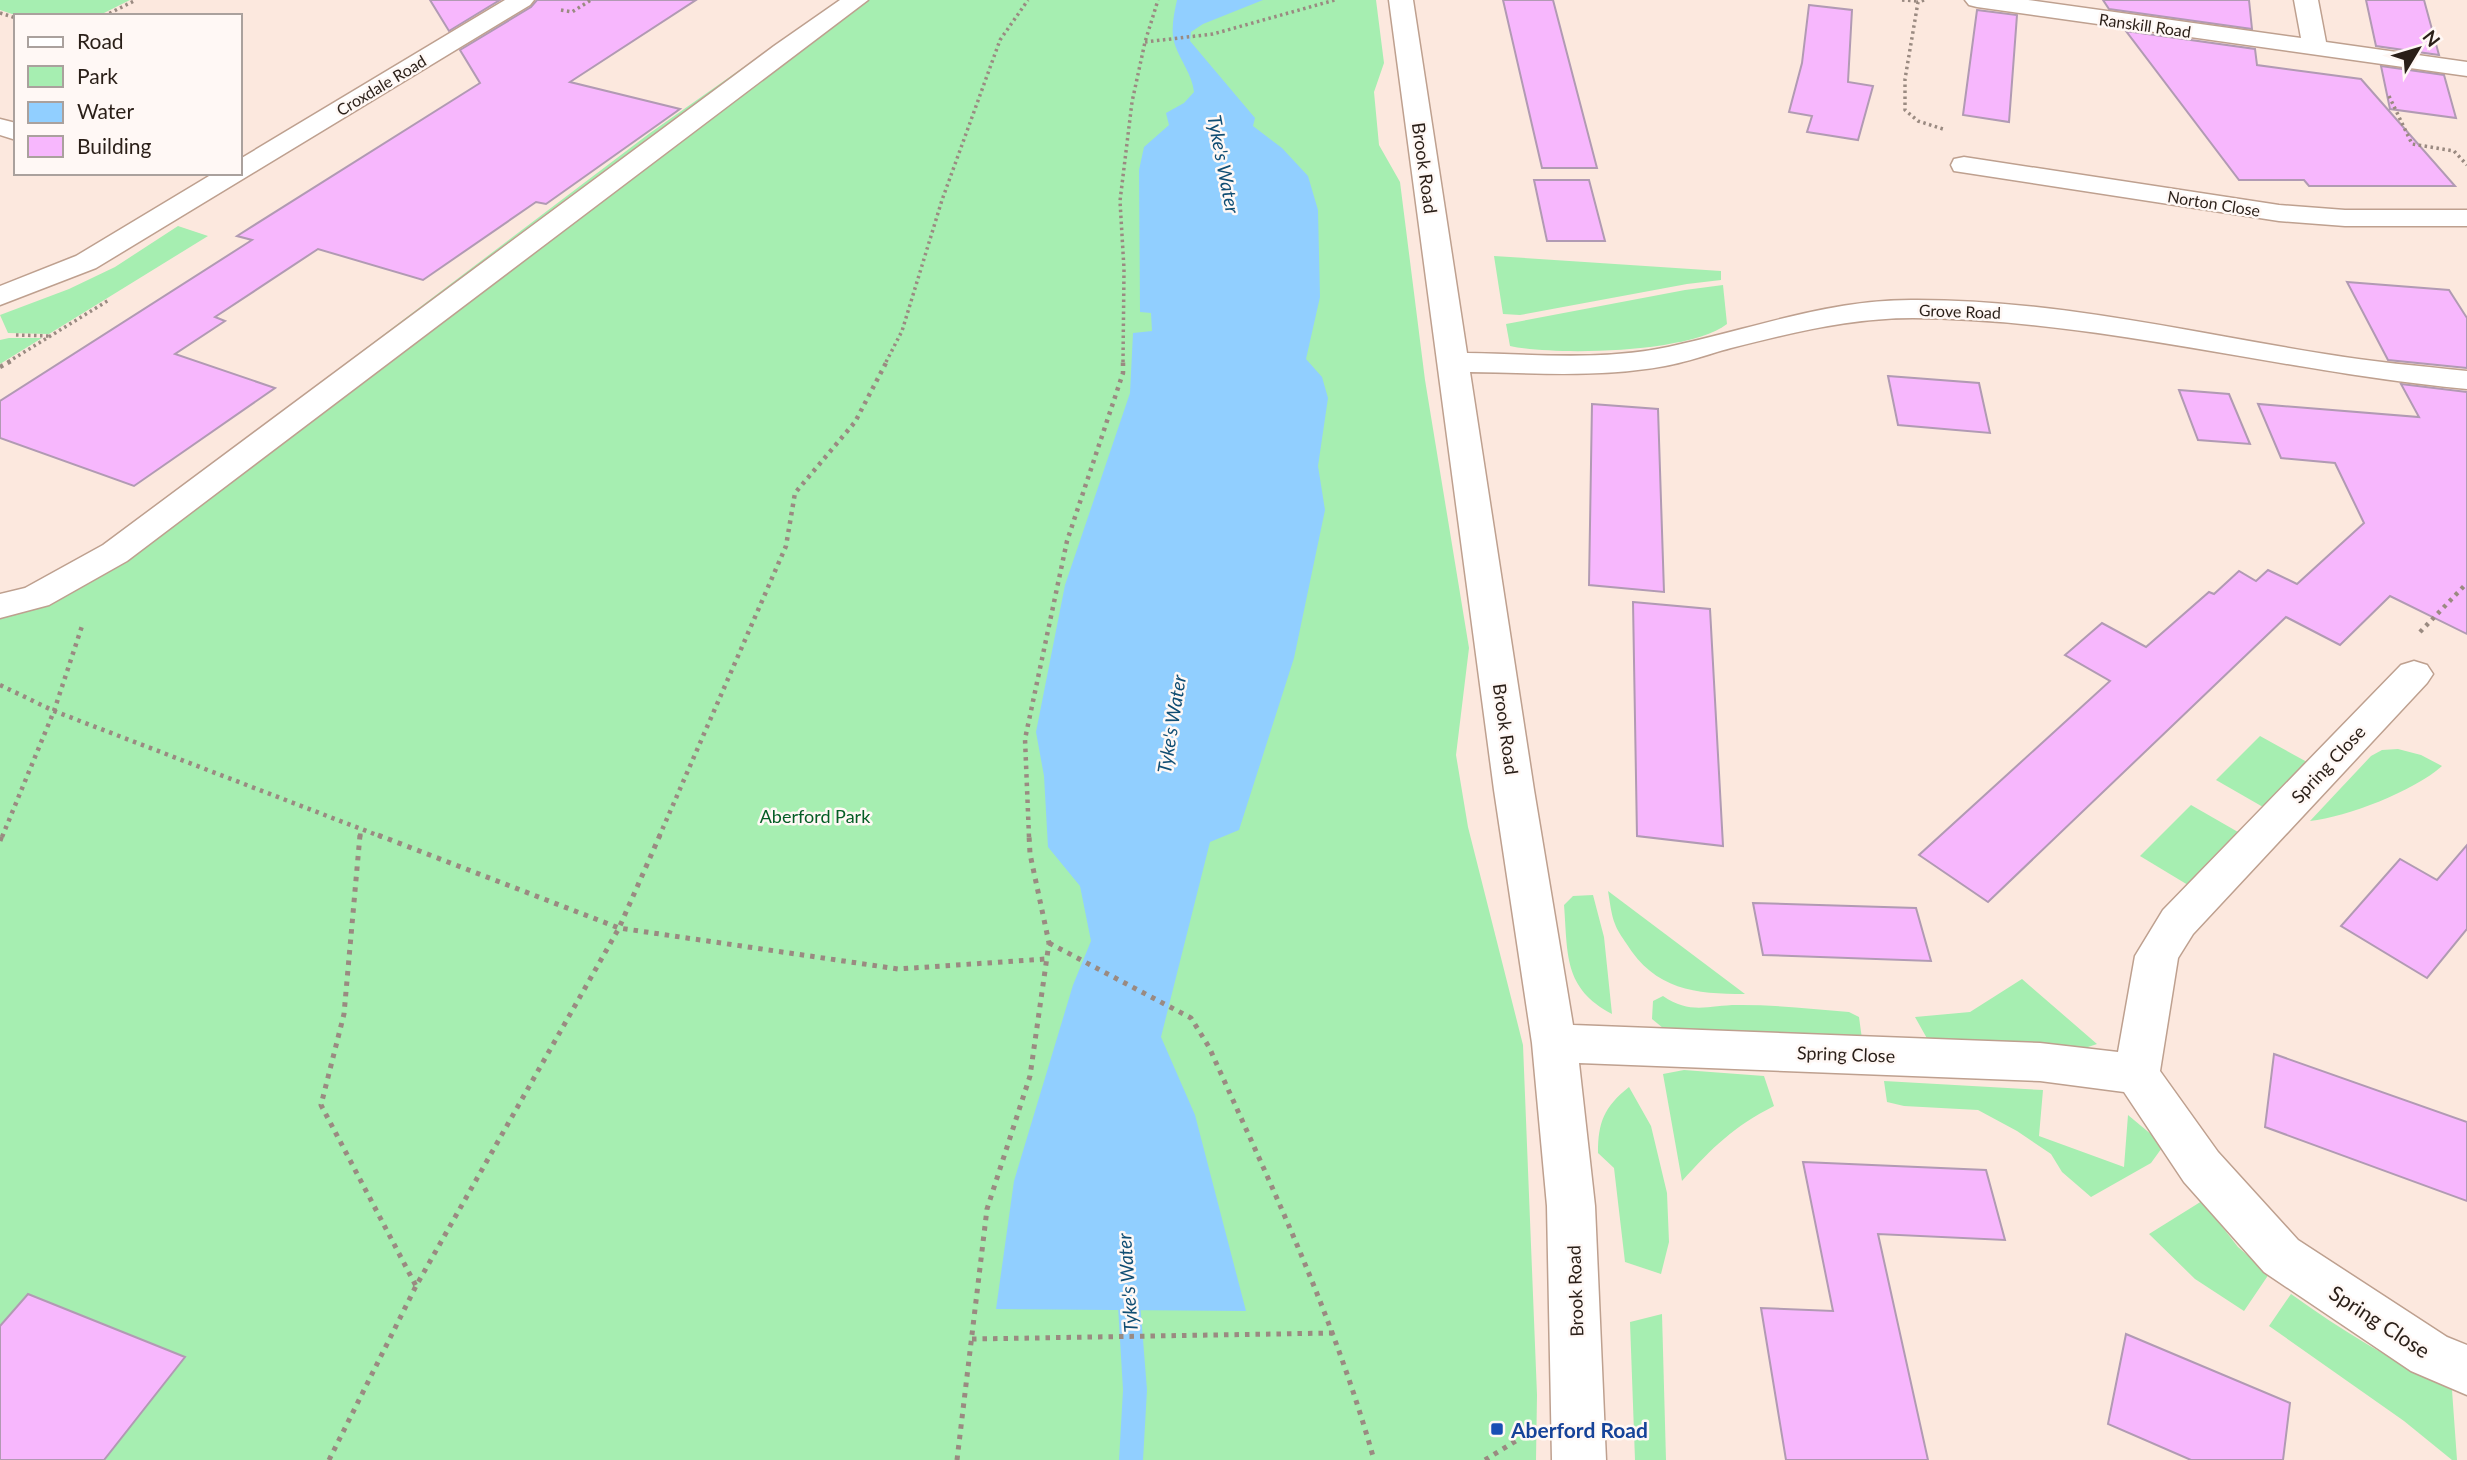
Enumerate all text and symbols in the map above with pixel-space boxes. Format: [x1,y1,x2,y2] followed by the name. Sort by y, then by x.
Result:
[2098,9,2192,41] street label: Ranskill Road
[14,14,242,175] legend
[2383,14,2453,84] north arrow
[2418,25,2445,51] text: N
[77,28,124,53] text: Road
[333,51,429,119] street label: Croxdale Road
[77,63,118,88] text: Park
[77,98,134,123] text: Water
[1203,113,1245,216] water label: Tyke's Water
[1408,121,1442,215] street label: Brook Road
[77,133,152,158] text: Building
[2166,186,2262,220] street label: Norton Close
[1919,300,2001,322] street label: Grove Road
[1152,673,1190,775] water label: Tyke's Water
[1489,682,1523,776] street label: Brook Road
[2286,721,2370,807] street label: Spring Close
[760,805,871,827] park label: Aberford Park
[1796,1041,1896,1067] street label: Spring Close
[1112,1232,1142,1333] water label: Tyke's Water
[1562,1245,1588,1337] street label: Brook Road
[2325,1279,2435,1363] street label: Spring Close
[1510,1417,1648,1442] place label: Aberford Road
[1489,1421,1505,1437] marker: Aberford Road

